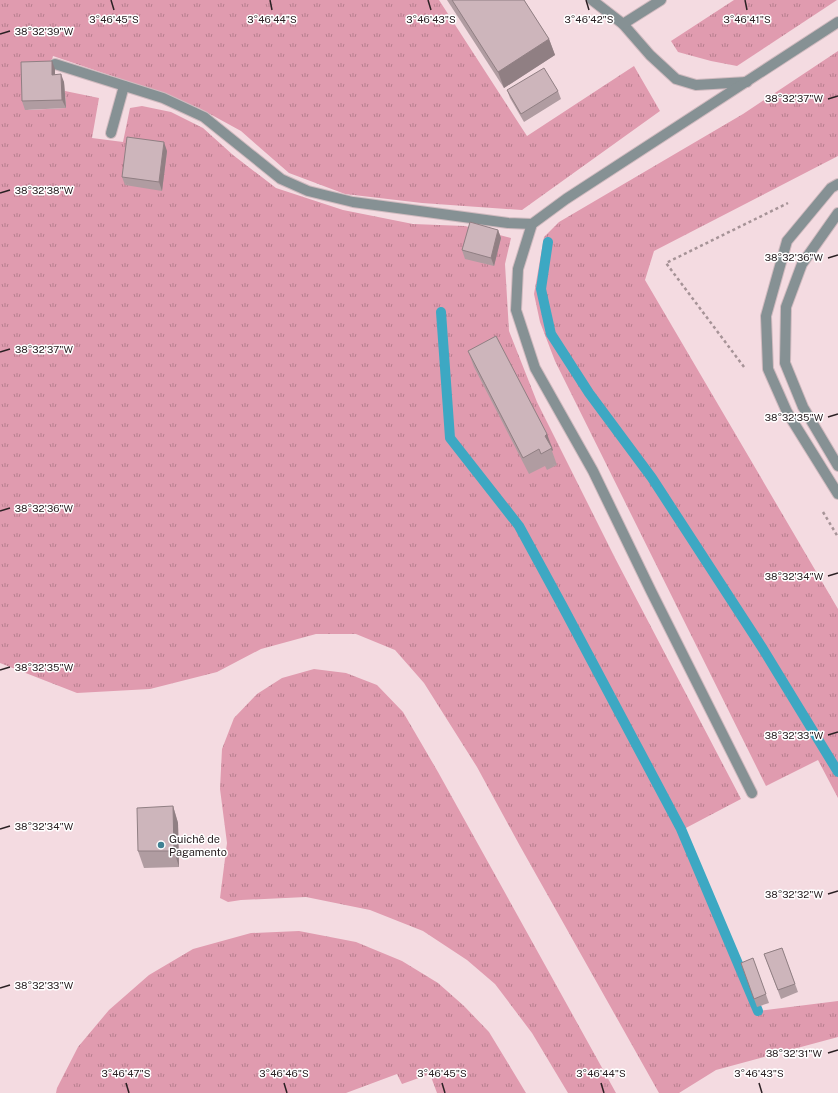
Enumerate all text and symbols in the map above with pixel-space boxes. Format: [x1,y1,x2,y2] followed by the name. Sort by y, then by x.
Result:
[89,13,139,25] text: 3°46'45"S
[247,13,297,25] text: 3°46'44"S
[406,13,456,25] text: 3°46'43"S
[564,13,614,25] text: 3°46'42"S
[723,13,771,25] text: 3°46'41"S
[15,25,74,37] text: 38°32'39"W
[765,92,823,104] text: 38°32'37"W
[15,184,74,196] text: 38°32'38"W
[765,251,824,263] text: 38°32'36"W
[15,343,73,355] text: 38°32'37"W
[765,411,824,423] text: 38°32'35"W
[15,502,74,514] text: 38°32'36"W
[765,570,824,582] text: 38°32'34"W
[15,661,74,673] text: 38°32'35"W
[765,729,824,741] text: 38°32'33"W
[15,820,74,832] text: 38°32'34"W
[169,833,227,858] place label: Guichê de Pagamento
[156,840,166,850] marker: Guichê de Pagamento
[765,888,824,900] text: 38°32'32"W
[15,979,74,991] text: 38°32'33"W
[766,1047,823,1059] text: 38°32'31"W
[101,1067,151,1079] text: 3°46'47"S
[259,1067,309,1079] text: 3°46'46"S
[417,1067,467,1079] text: 3°46'45"S
[576,1067,626,1079] text: 3°46'44"S
[734,1067,784,1079] text: 3°46'43"S

